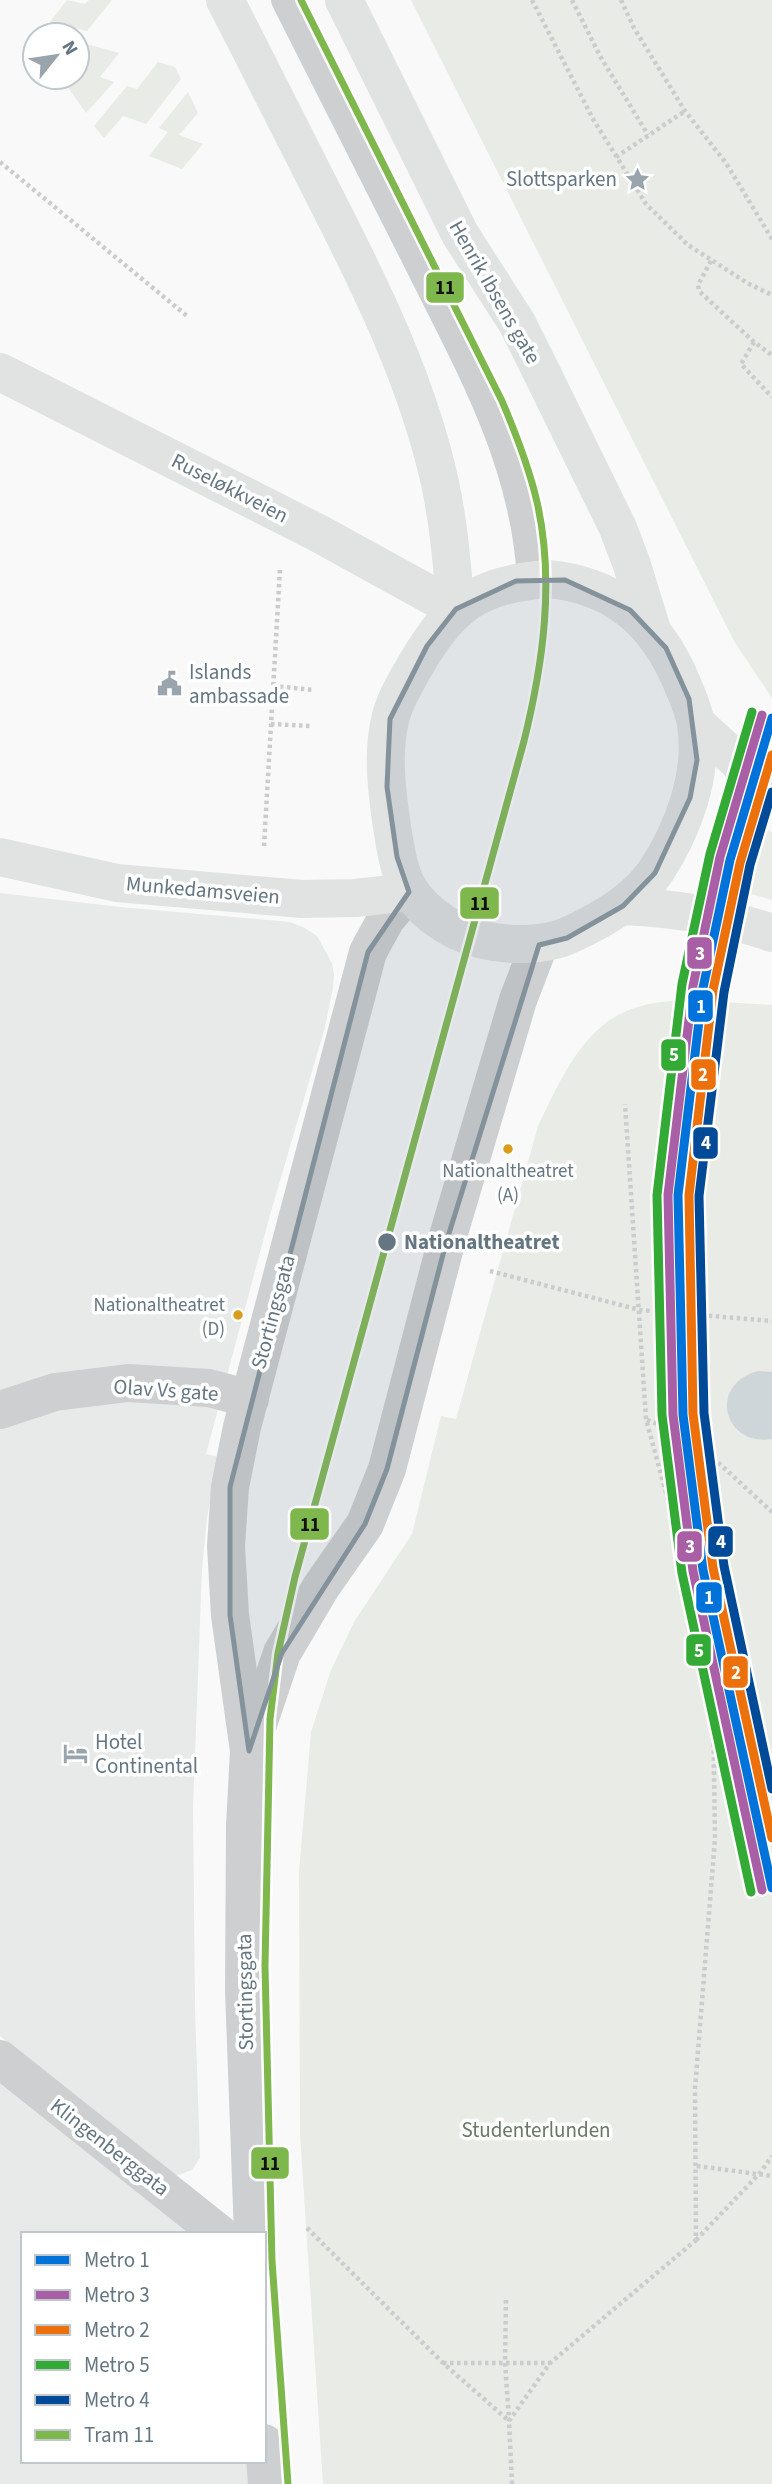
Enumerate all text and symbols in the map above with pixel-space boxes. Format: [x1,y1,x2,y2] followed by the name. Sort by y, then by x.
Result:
[21,21,91,91] north arrow
[55,36,84,60] text: N
[506,164,617,194] place label: Slottsparken
[623,165,651,193] place icon: Slottsparken
[442,215,548,369] street label: Henrik Ibsens gate
[425,271,465,304] line badge: 11
[435,275,455,302] text: 11
[166,446,294,530] street label: Ruseløkkveien
[189,657,289,711] place label: Islands ambassade
[155,670,183,698] public building icon: Islands ambassade
[125,868,281,912] street label: Munkedamsveien
[459,886,500,920] line badge: 11
[470,891,490,918] text: 11
[686,936,713,970] line badge: 3
[695,941,705,968] text: 3
[687,989,714,1023] line badge: 1
[696,994,706,1021] text: 1
[660,1038,687,1072] line badge: 5
[669,1042,679,1069] text: 5
[690,1058,717,1091] line badge: 2
[698,1062,708,1089] text: 2
[692,1126,719,1160] line badge: 4
[701,1130,711,1157] text: 4
[501,1142,515,1156] marker: Nationaltheatret (A)
[442,1158,574,1209] place label: Nationaltheatret (A)
[404,1227,560,1257] place label: Nationaltheatret
[376,1231,398,1253] marker: Nationaltheatret
[243,1252,303,1372] street label: Stortingsgata
[93,1292,226,1343] place label: Nationaltheatret (D)
[231,1308,245,1322] marker: Nationaltheatret (D)
[112,1371,220,1409] street label: Olav Vs gate
[289,1507,330,1541] line badge: 11
[300,1512,320,1539] text: 11
[707,1525,734,1558] line badge: 4
[716,1529,726,1556] text: 4
[676,1530,703,1563] line badge: 3
[685,1534,695,1561] text: 3
[695,1581,723,1614] line badge: 1
[704,1585,714,1612] text: 1
[685,1633,712,1667] line badge: 5
[694,1638,704,1665] text: 5
[722,1655,749,1689] line badge: 2
[731,1660,741,1687] text: 2
[95,1727,198,1781] place label: Hotel Continental
[61,1740,89,1768] hotel icon: Hotel Continental
[229,1933,261,2051] street label: Stortingsgata
[44,2091,176,2203] street label: Klingenberggata
[461,2115,611,2145] park label: Studenterlunden
[250,2146,290,2180] line badge: 11
[260,2151,280,2178] text: 11
[21,2232,266,2463] legend
[84,2245,150,2275] text: Metro 1
[84,2280,150,2310] text: Metro 3
[84,2315,150,2345] text: Metro 2
[84,2350,150,2380] text: Metro 5
[84,2385,150,2415] text: Metro 4
[84,2420,154,2450] text: Tram 11

